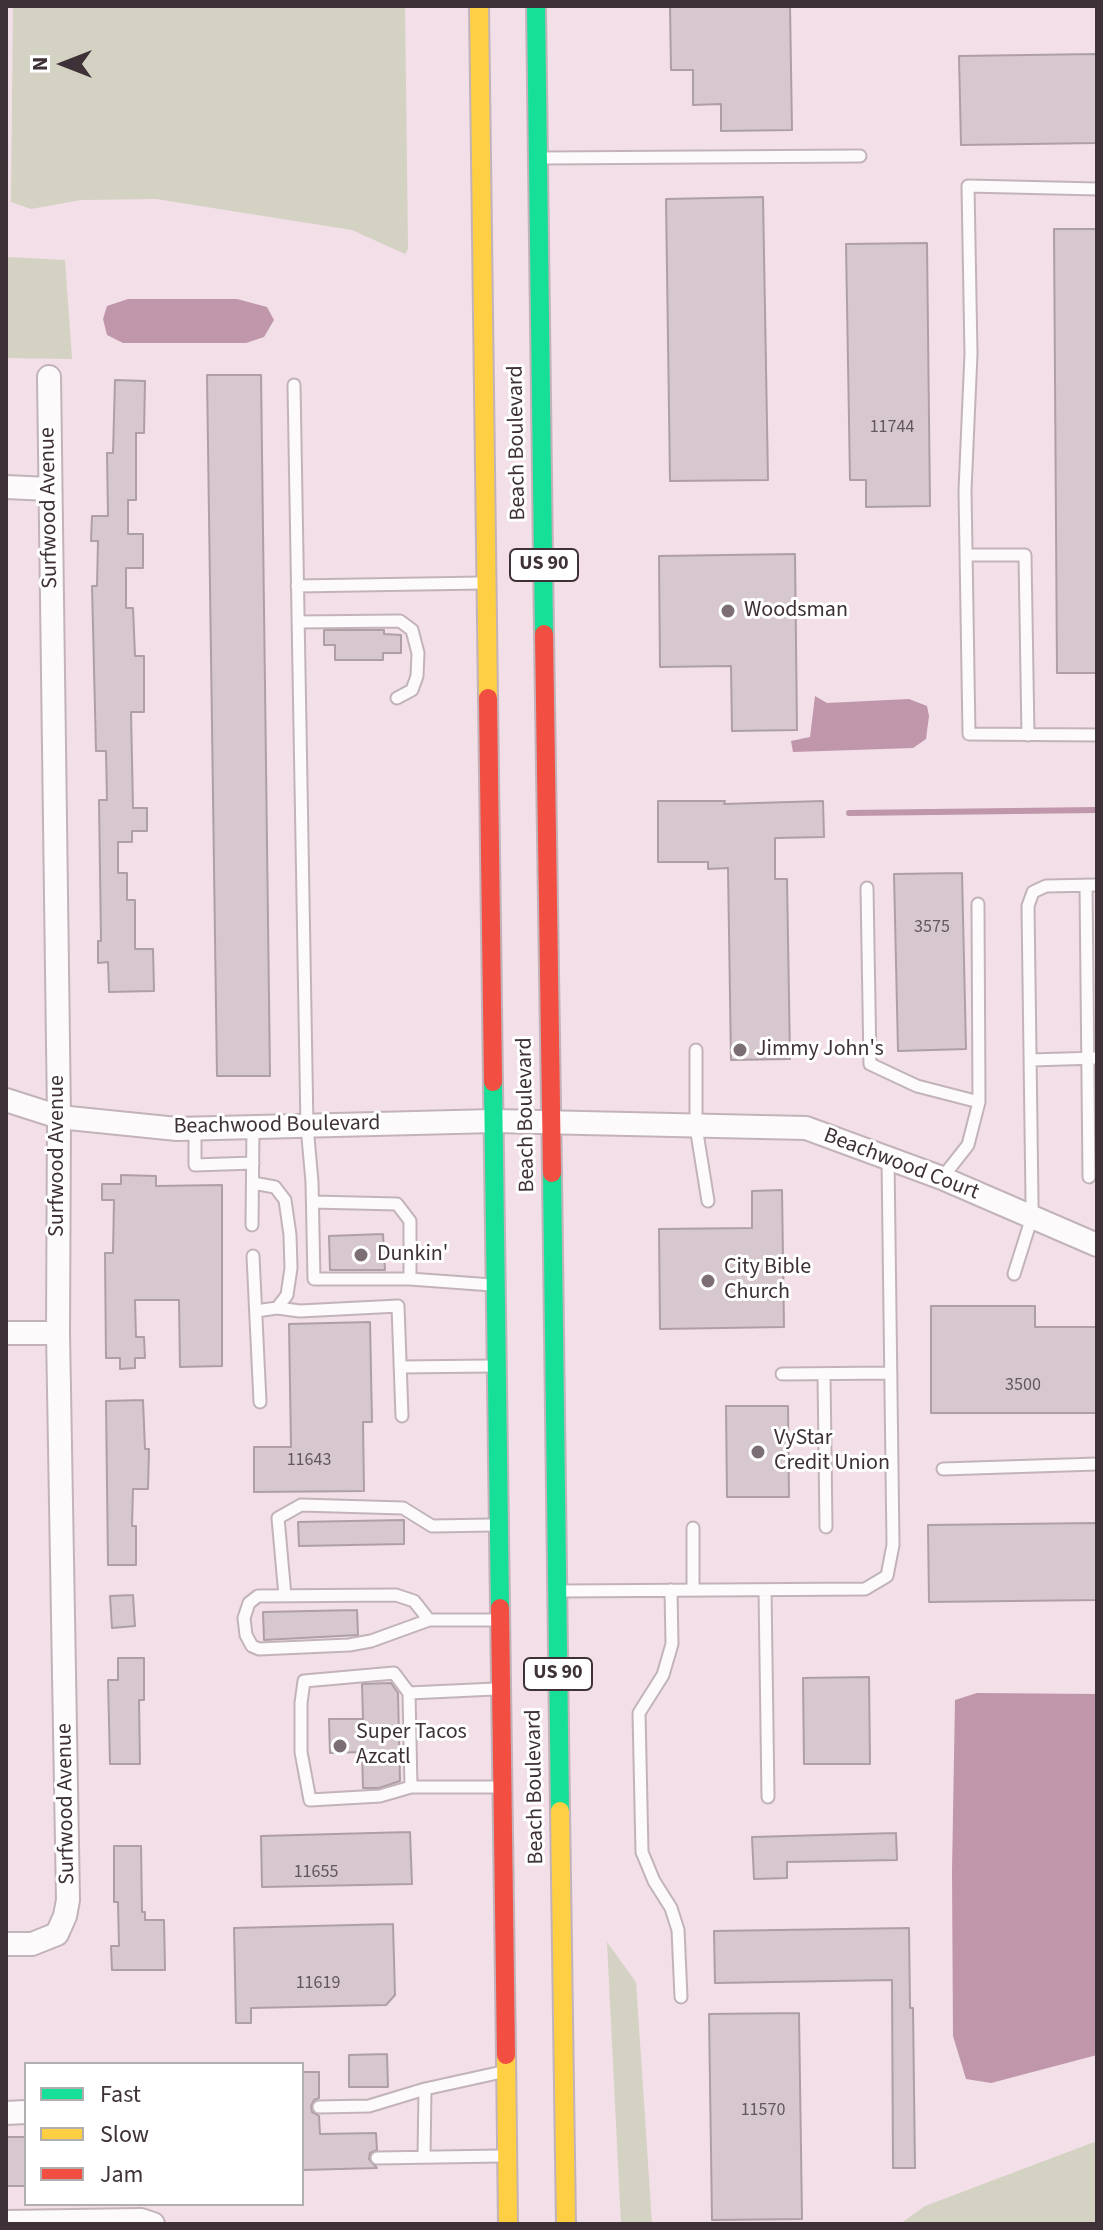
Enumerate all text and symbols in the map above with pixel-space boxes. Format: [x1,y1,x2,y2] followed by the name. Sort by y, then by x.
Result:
[24,24,104,104] north arrow
[24,57,56,71] text: N
[503,365,533,521] street label: Beach Boulevard
[870,417,914,439] house number: 11744
[35,427,65,589] street label: Surfwood Avenue
[510,549,578,581] road number: US 90
[744,598,848,624] place label: Woodsman
[719,602,737,620] marker: Woodsman
[914,917,950,939] house number: 3575
[512,1037,542,1193] street label: Beach Boulevard
[756,1037,884,1063] place label: Jimmy John's
[731,1041,749,1059] marker: Jimmy John's
[45,1075,71,1237] street label: Surfwood Avenue
[173,1111,381,1141] street label: Beachwood Boulevard
[820,1123,982,1207] street label: Beachwood Court
[377,1242,448,1268] place label: Dunkin'
[352,1246,370,1264] marker: Dunkin'
[724,1255,811,1306] place label: City Bible Church
[699,1272,717,1290] marker: City Bible Church
[1005,1375,1041,1397] house number: 3500
[774,1426,890,1478] place label: VyStar Credit Union
[749,1443,767,1461] marker: VyStar Credit Union
[287,1450,331,1472] house number: 11643
[524,1658,592,1690] road number: US 90
[521,1709,551,1865] street label: Beach Boulevard
[356,1720,467,1772] place label: Super Tacos Azcatl
[52,1723,82,1885] street label: Surfwood Avenue
[331,1737,349,1755] marker: Super Tacos Azcatl
[294,1862,338,1884] house number: 11655
[296,1973,340,1995] house number: 11619
[24,2062,304,2206] legend
[100,2077,141,2112] text: Fast
[741,2100,785,2122] house number: 11570
[100,2117,149,2152] text: Slow
[100,2157,144,2192] text: Jam

